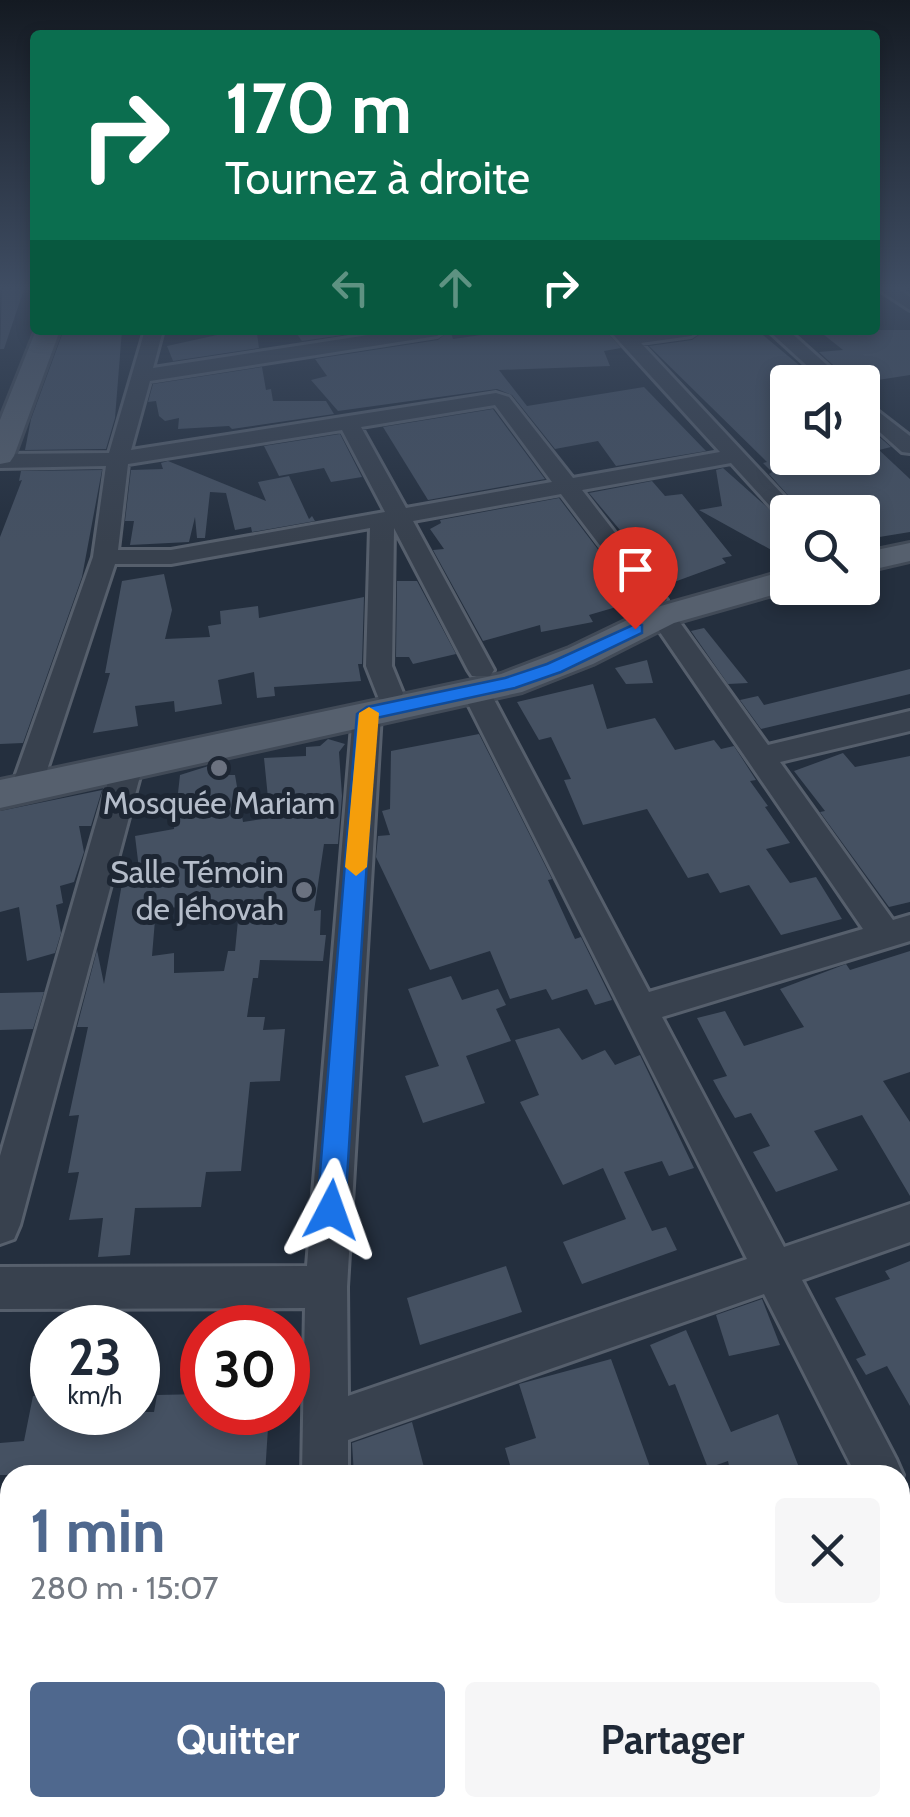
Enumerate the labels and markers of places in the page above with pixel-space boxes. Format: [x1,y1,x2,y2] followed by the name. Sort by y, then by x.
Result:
[593,527,678,630] pin
[208,757,230,779] marker: Mosquée Mariam
[103,783,335,822] place label: Mosquée Mariam
[110,852,284,928] place label: Salle Témoin de Jéhovah
[293,879,315,901] marker: Salle Témoin de Jéhovah

